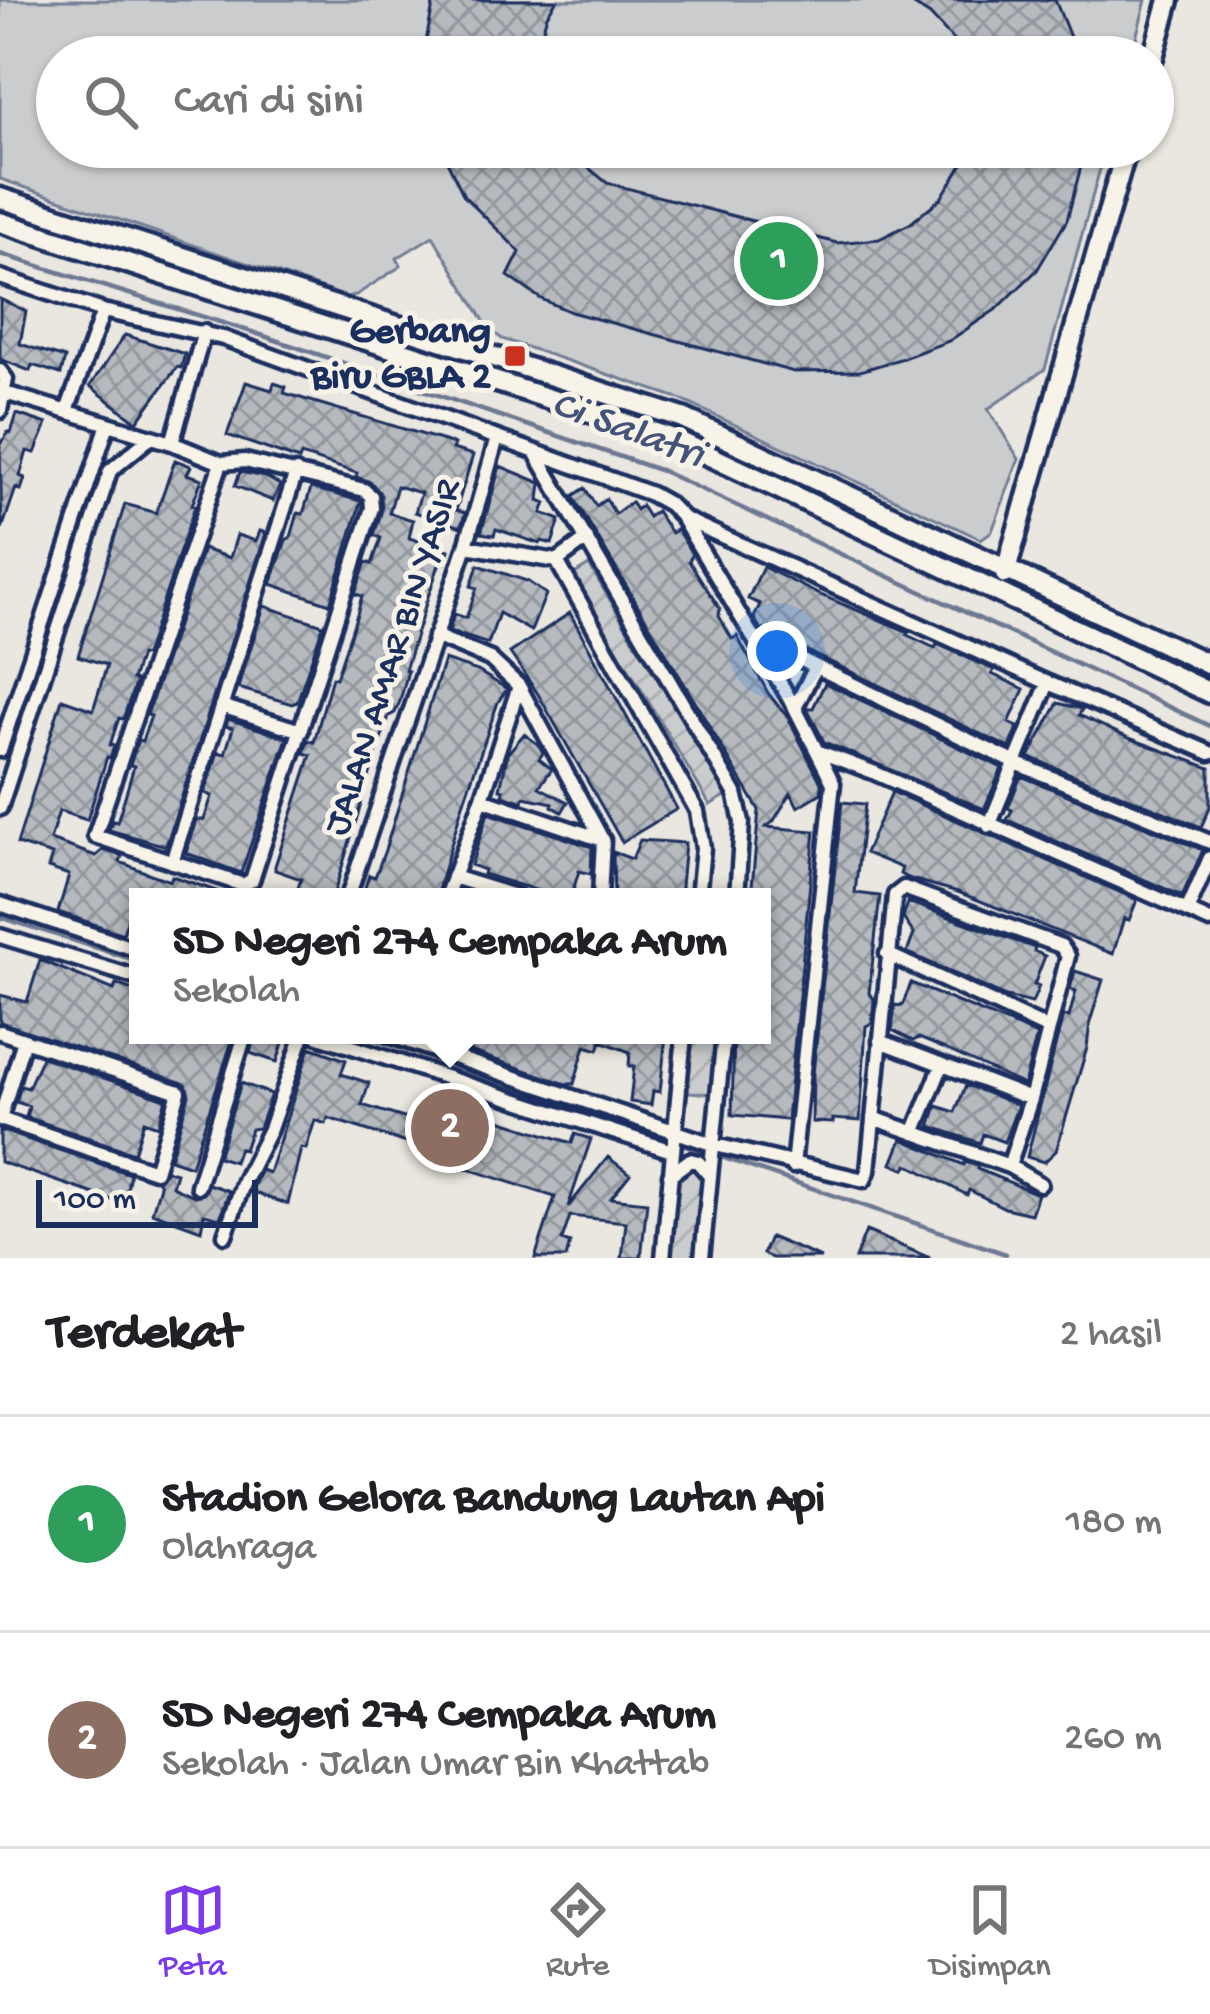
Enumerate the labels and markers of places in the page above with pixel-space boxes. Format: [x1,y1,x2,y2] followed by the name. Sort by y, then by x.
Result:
[740,216,818,306] pin: 1
[309,311,491,402] place label: Gerbang Biru GBLA 2
[502,343,528,369] marker: Gerbang Biru GBLA 2
[411,1083,489,1173] pin: 2

